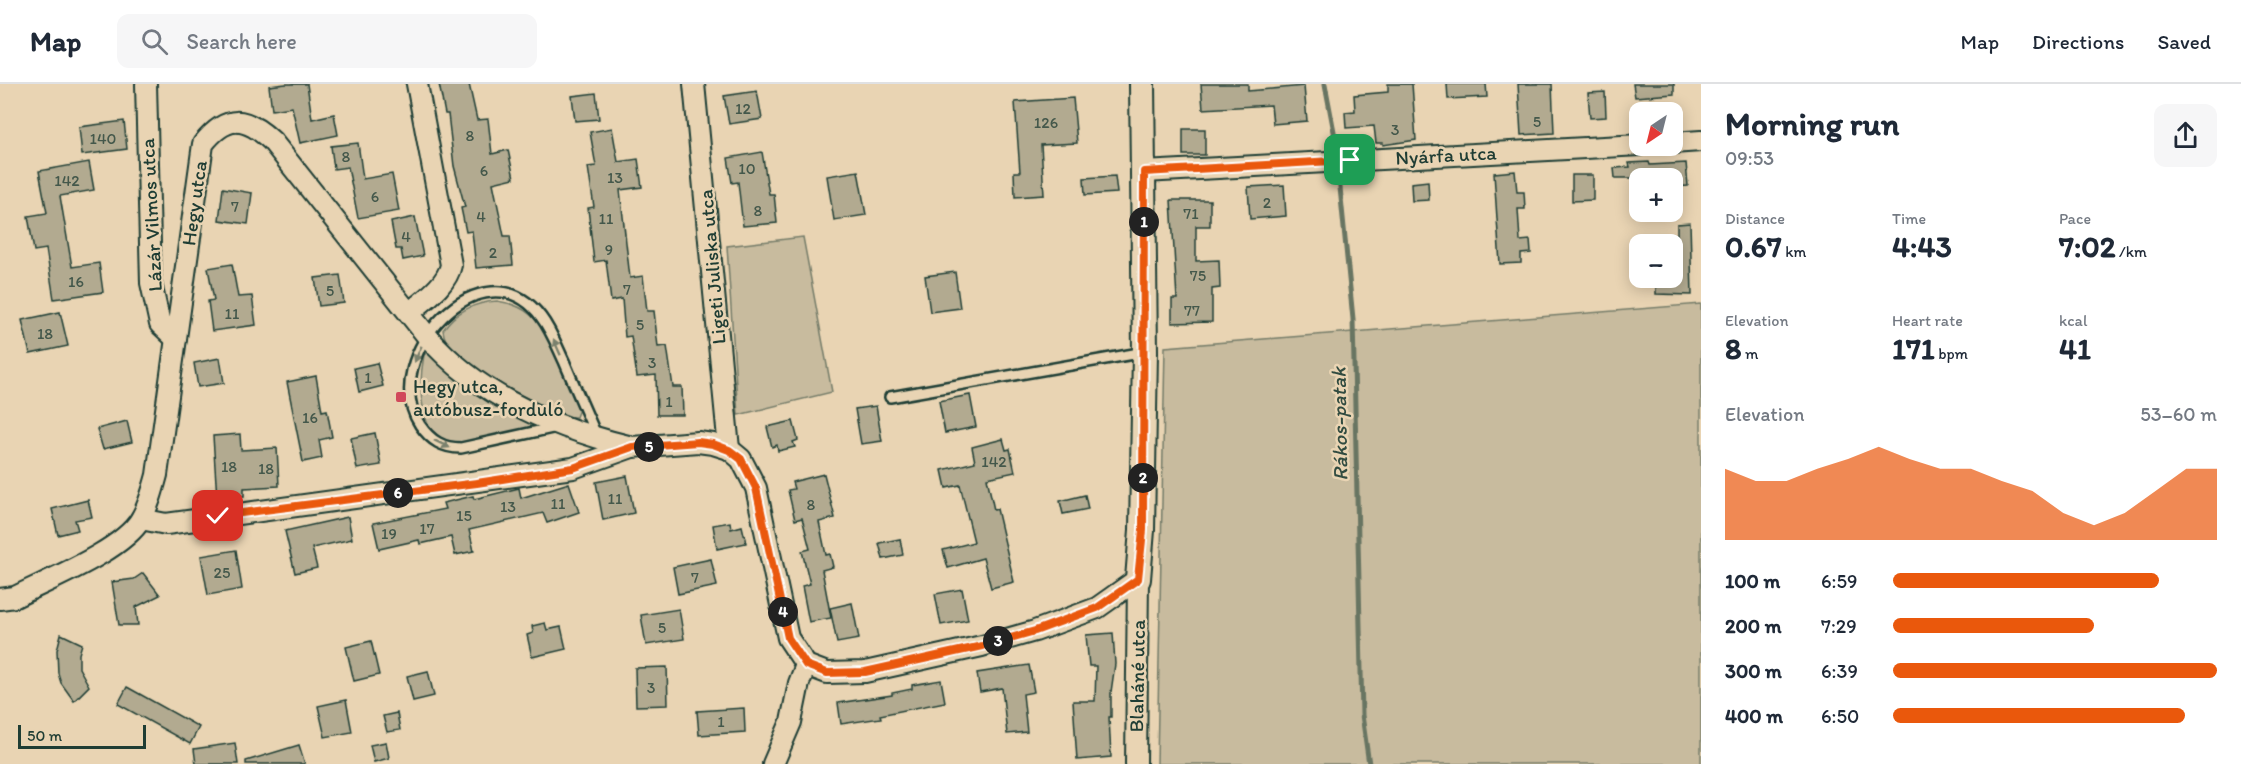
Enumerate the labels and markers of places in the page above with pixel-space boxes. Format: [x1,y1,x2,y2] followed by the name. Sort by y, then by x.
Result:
[1324,134,1375,185] pin
[1129,207,1159,237] pin: 1
[413,374,564,421] place label: Hegy utca, autóbusz-forduló
[394,390,408,404] marker: Hegy utca, autóbusz-forduló
[634,432,664,462] pin: 5
[1128,463,1158,493] pin: 2
[383,478,413,508] pin: 6
[192,490,243,541] pin
[768,597,798,627] pin: 4
[983,626,1013,656] pin: 3

